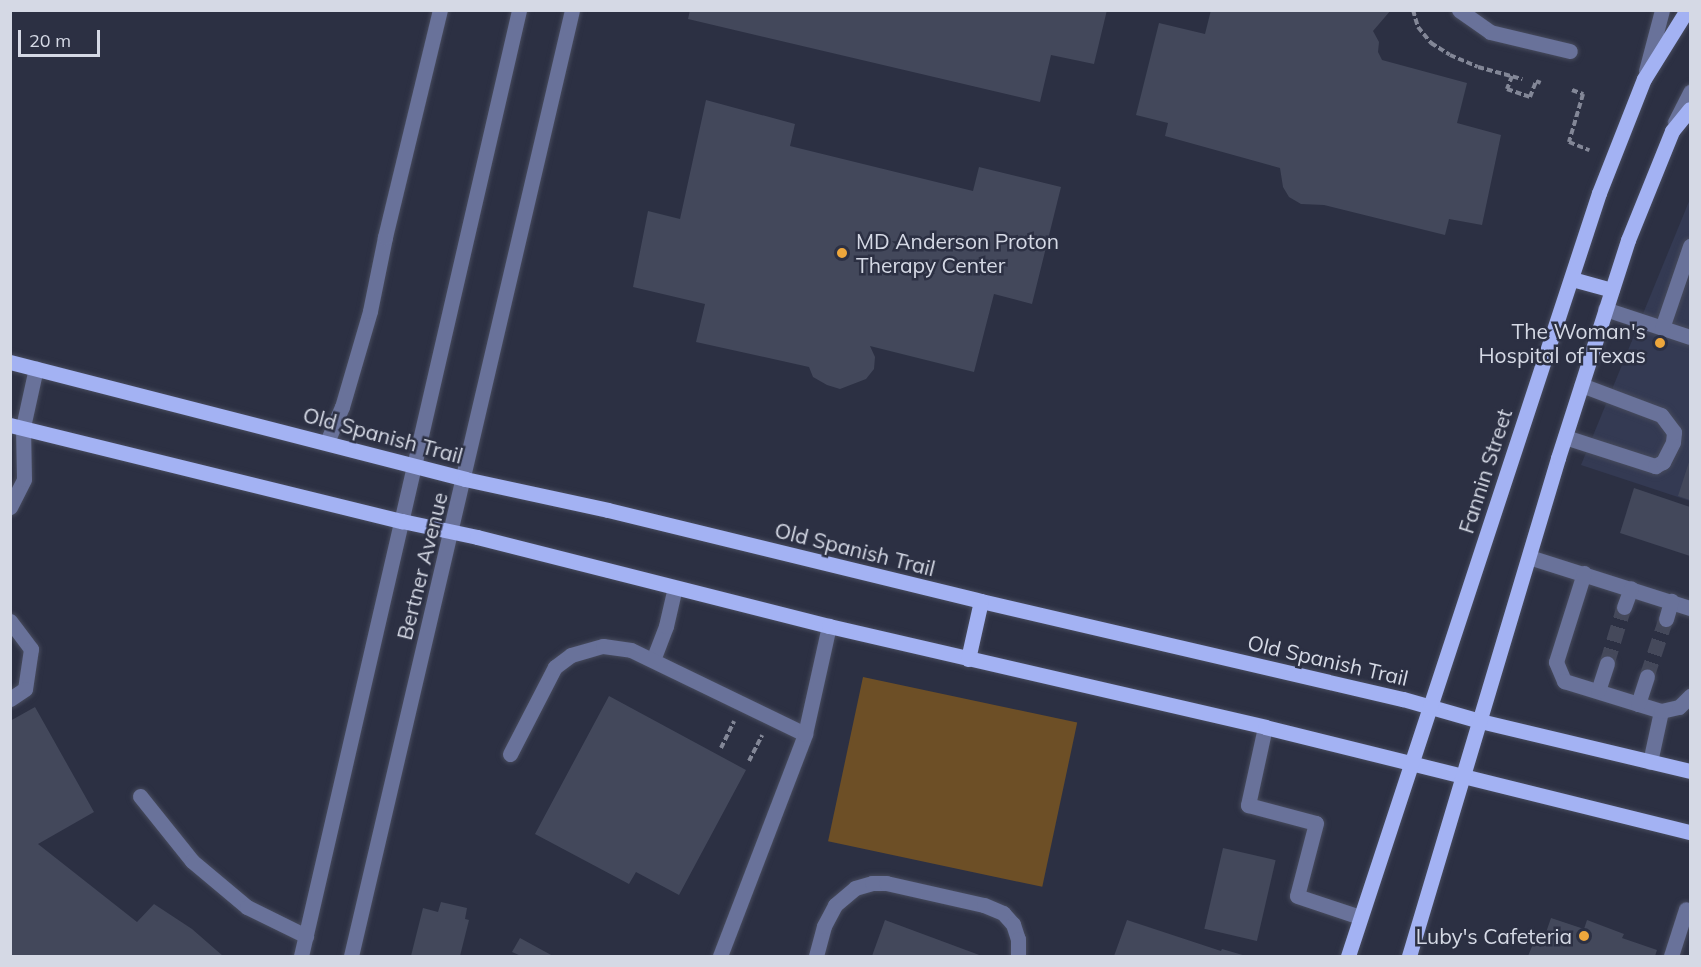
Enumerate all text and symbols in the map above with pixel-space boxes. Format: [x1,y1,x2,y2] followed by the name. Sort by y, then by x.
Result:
[21,18,104,56] scale bar
[29,29,71,52] text: 20 m
[856,228,1059,278] place label: MD Anderson Proton Therapy Center
[833,244,851,262] marker: MD Anderson Proton Therapy Center
[1478,318,1646,368] place label: The Woman's Hospital of Texas
[1651,334,1669,352] marker: The Woman's Hospital of Texas
[300,402,466,468] street label: Old Spanish Trail
[1453,406,1517,536] street label: Fannin Street
[391,490,453,642] street label: Bertner Avenue
[772,517,938,581] street label: Old Spanish Trail
[1245,629,1411,691] street label: Old Spanish Trail
[1416,923,1572,949] place label: Luby's Cafeteria
[1577,929,1591,943] marker: Luby's Cafeteria

